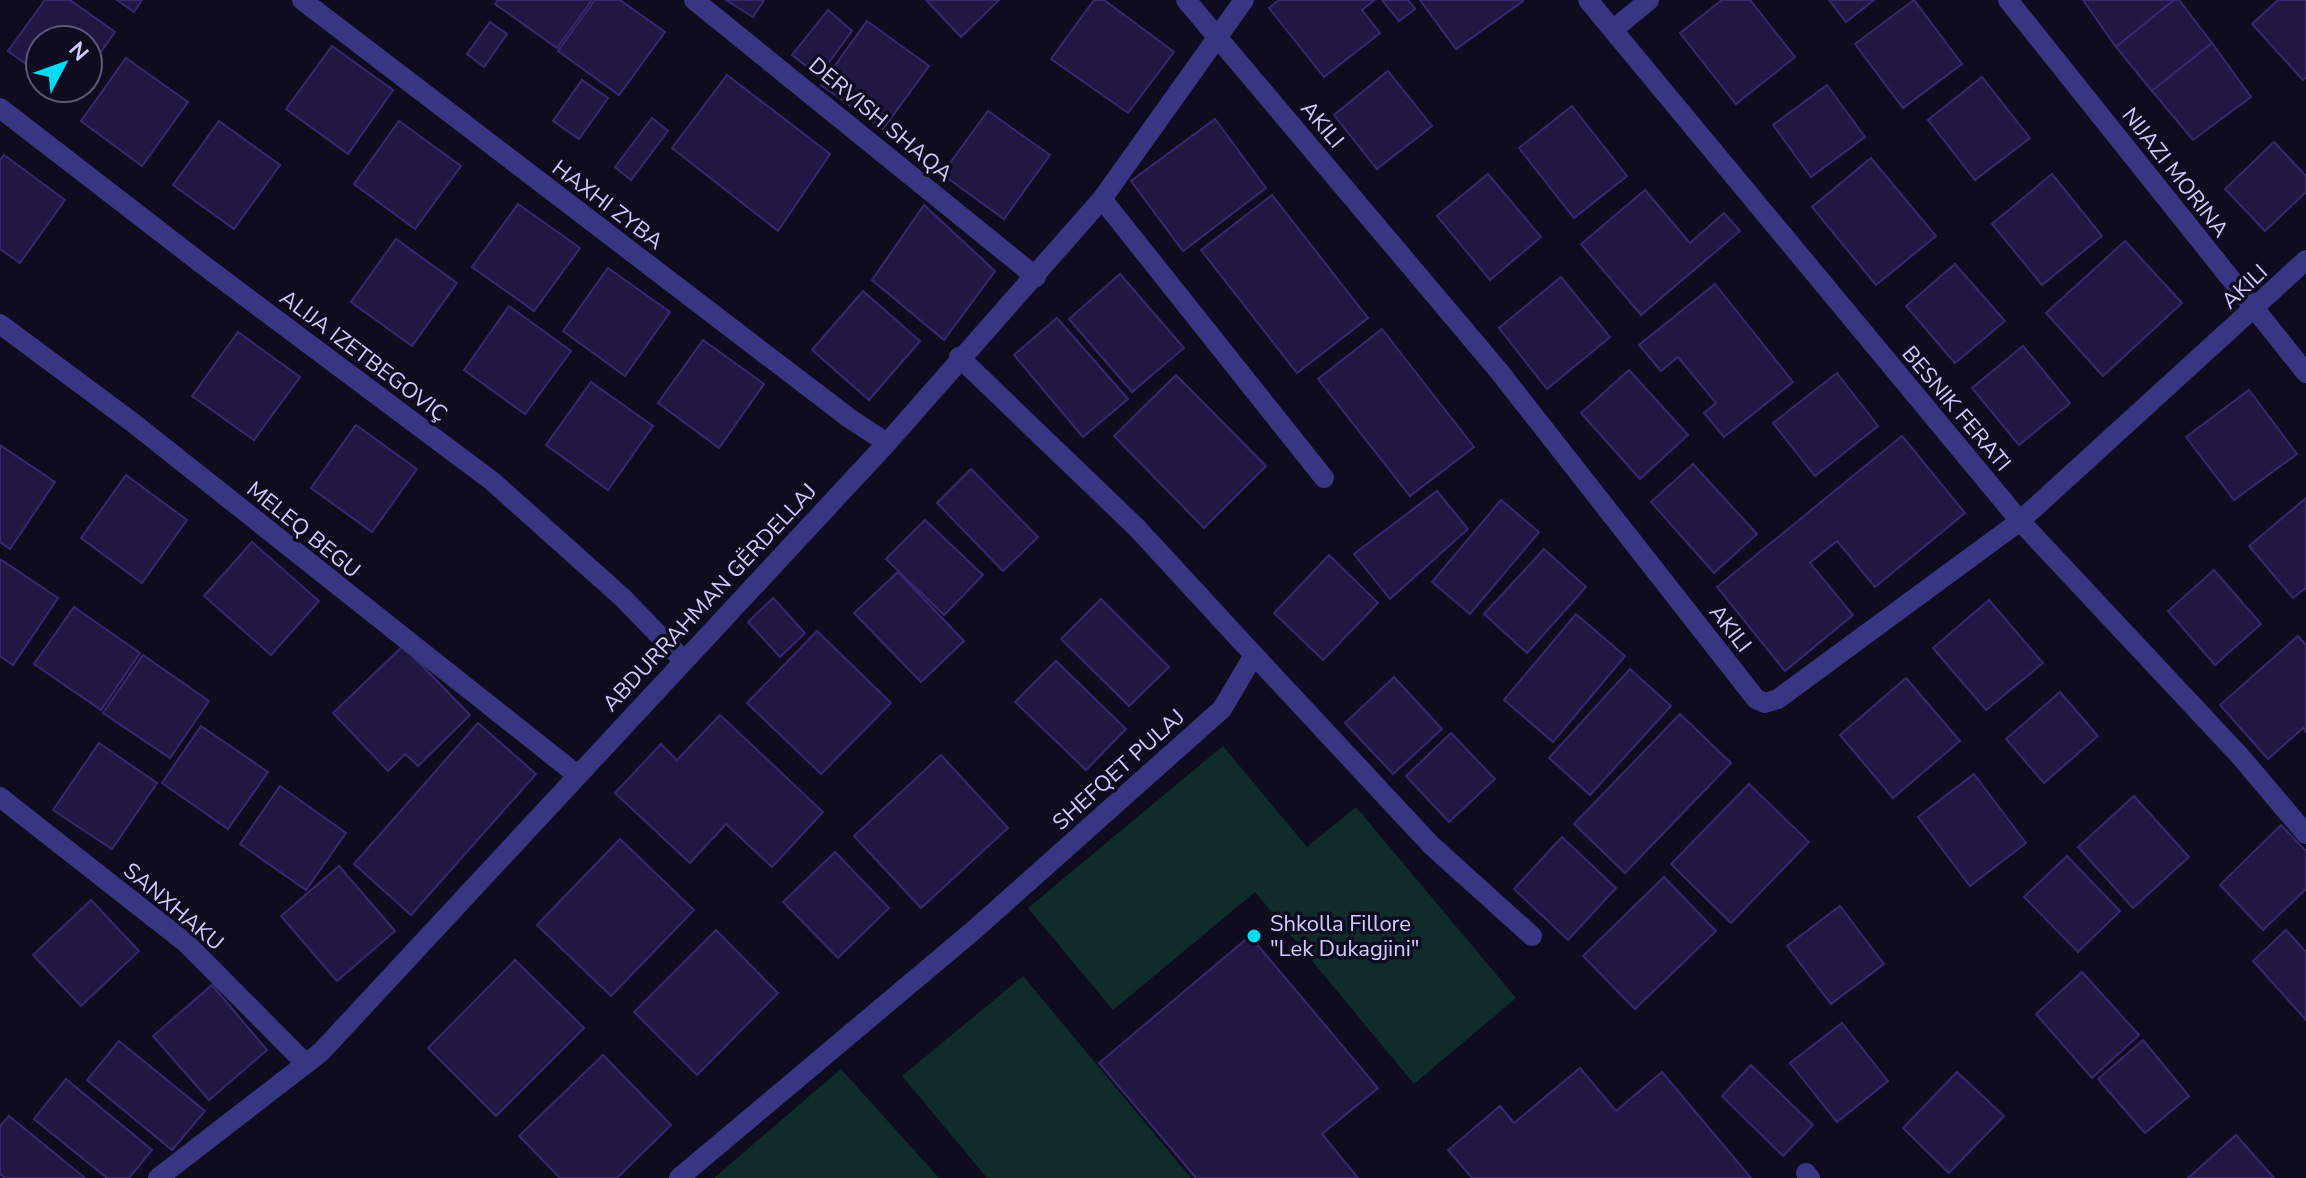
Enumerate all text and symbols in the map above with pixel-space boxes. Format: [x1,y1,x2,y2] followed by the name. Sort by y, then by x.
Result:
[24,24,104,104] north arrow
[62,35,95,68] text: N
[802,51,959,189] street label: DERVISH SHAQA
[1294,95,1351,155] street label: AKILI
[2115,101,2236,244] street label: NIJAZI MORINA
[546,153,669,256] street label: HAXHI ZYBA
[2215,258,2274,316] street label: AKILI
[273,283,453,429] street label: ALIJA IZETBEGOVIÇ
[1895,340,2018,478] street label: BESNIK FERATI
[240,475,367,585] street label: MELEQ BEGU
[596,477,824,718] street label: ABDURRAHMAN GËRDELLAJ
[1702,598,1758,659] street label: AKILI
[1046,702,1191,837] street label: SHEFQET PULAJ
[117,856,230,958] street label: SANXHAKU
[1270,909,1419,964] place label: Shkolla Fillore "Lek Dukagjini"
[1245,927,1263,945] marker: Shkolla Fillore "Lek Dukagjini"

